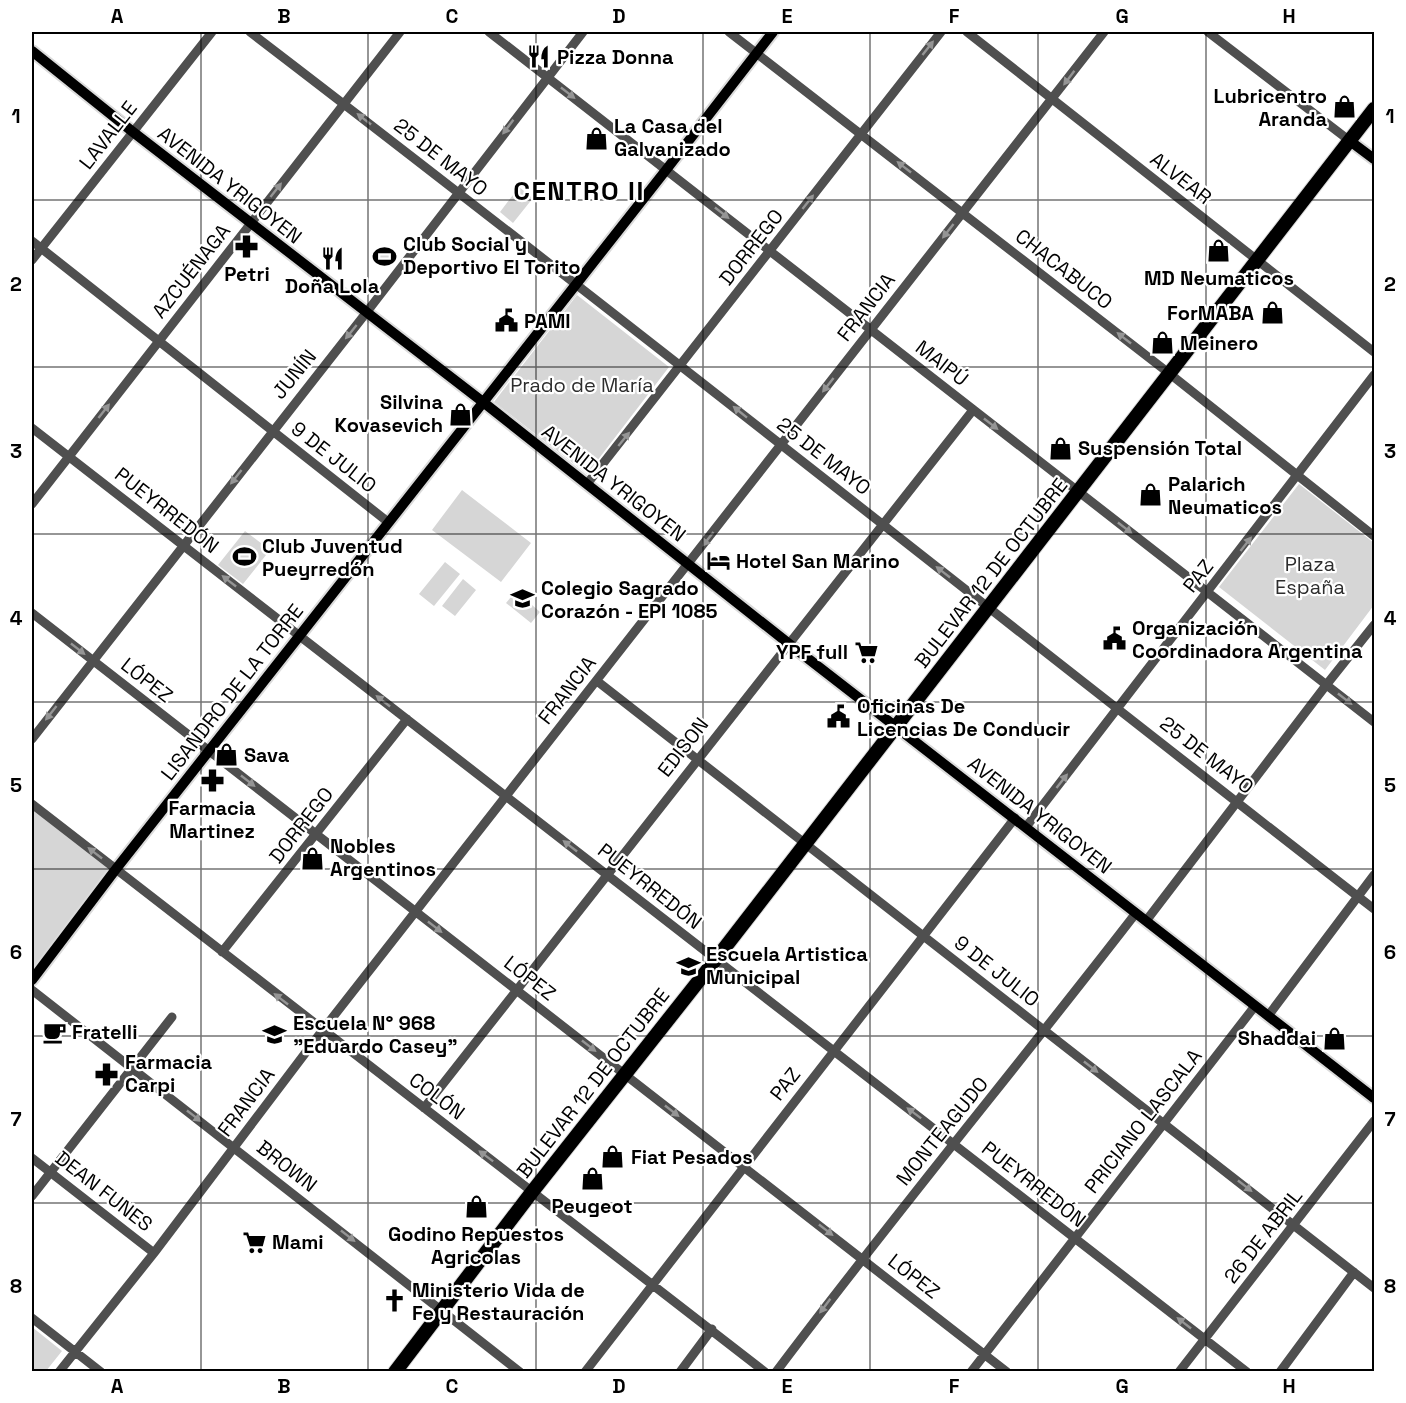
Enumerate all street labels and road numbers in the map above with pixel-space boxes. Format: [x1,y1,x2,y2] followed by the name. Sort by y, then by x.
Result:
[73,96,143,174] street label: LAVALLE
[389,112,493,202] street label: 25 DE MAYO
[153,121,307,249] street label: AVENIDA YRIGOYEN
[1145,146,1217,210] street label: ALVEAR
[713,204,789,290] street label: DORREGO
[146,218,236,323] street label: AZCUÉNAGA
[1010,223,1118,315] street label: CHACABUCO
[831,267,901,346] street label: FRANCIA
[910,334,974,392] street label: MAIPÚ
[266,344,322,404] street label: JUNÍN
[772,411,876,501] street label: 25 DE MAYO
[286,416,382,498] street label: 9 DE JULIO
[537,419,691,547] street label: AVENIDA YRIGOYEN
[110,461,224,559] street label: PUEYRREDÓN
[909,473,1073,673] street label: BULEVAR 12 DE OCTUBRE
[1177,554,1219,598] street label: PAZ
[155,599,309,785] street label: LISANDRO DE LA TORRE
[532,650,602,729] street label: FRANCIA
[116,652,178,708] street label: LÓPEZ
[1155,710,1259,800] street label: 25 DE MAYO
[652,712,714,782] street label: EDISON
[963,751,1117,879] street label: AVENIDA YRIGOYEN
[263,782,339,868] street label: DORREGO
[593,837,707,935] street label: PUEYRREDÓN
[949,930,1045,1012] street label: 9 DE JULIO
[499,950,561,1006] street label: LÓPEZ
[511,983,675,1183] street label: BULEVAR 12 DE OCTUBRE
[1079,1043,1208,1198] street label: PRICIANO LASCALA
[212,1062,281,1142] street label: FRANCIA
[764,1062,806,1106] street label: PAZ
[404,1067,470,1125] street label: COLÓN
[890,1071,994,1191] street label: MONTEAGUDO
[251,1134,323,1198] street label: BROWN
[977,1135,1091,1233] street label: PUEYRREDÓN
[50,1145,158,1237] street label: DEAN FUNES
[1218,1183,1308,1289] street label: 26 DE ABRIL
[883,1248,945,1304] street label: LÓPEZ

